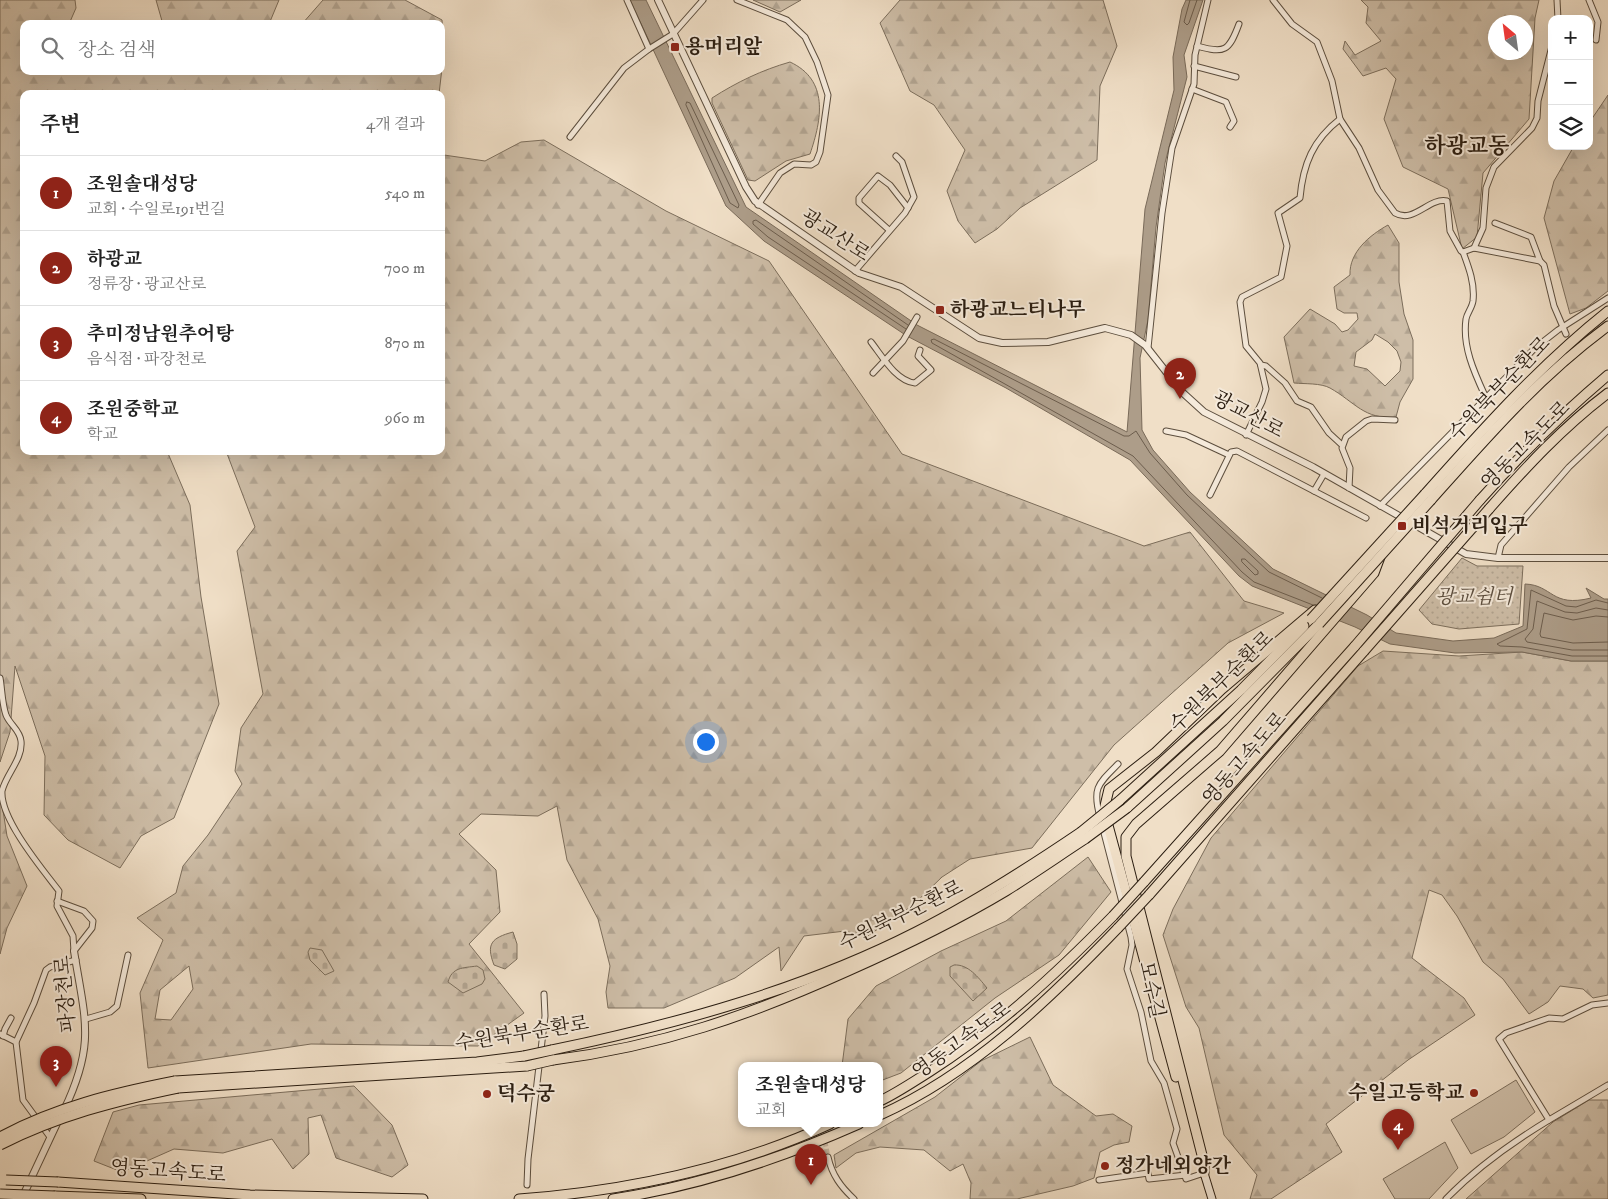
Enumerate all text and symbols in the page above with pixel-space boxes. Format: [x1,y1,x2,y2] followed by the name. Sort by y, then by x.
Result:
[1488,15,1533,60] north arrow
[1548,15,1593,150] map controls
[1548,15,1593,60] button: +
[20,20,445,75] search box
[38,34,66,62] icon: search
[685,35,763,60] place label: 용머리앞
[78,39,156,62] text: 장소 검색
[669,41,681,53] marker: 용머리앞
[1548,60,1593,105] button: −
[1548,105,1593,150] button: layers
[40,112,81,138] text: 주변
[366,114,425,134] text: 4개 결과
[1424,133,1510,160] district label: 하광교동
[87,173,197,196] text: 조원솔대성당
[53,183,59,203] text: 1
[385,183,425,203] text: 540 m
[87,199,226,219] text: 교회 · 수일로191번길
[796,204,874,268] street label: 광교산로
[87,248,142,271] text: 하광교
[52,258,60,278] text: 2
[384,258,425,278] text: 700 m
[87,274,206,294] text: 정류장 · 광교산로
[950,298,1085,323] place label: 하광교느티나무
[934,304,946,316] marker: 하광교느티나무
[87,323,234,346] text: 추미정남원추어탕
[1444,332,1556,446] street label: 수원북부순환로
[53,333,59,353] text: 3
[385,333,425,353] text: 870 m
[87,349,206,369] text: 음식점 · 파장천로
[1164,358,1196,399] pin: 2
[1208,386,1288,444] street label: 광교산로
[1476,396,1576,496] street label: 영동고속도로
[87,398,179,421] text: 조원중학교
[51,408,61,428] text: 4
[385,408,425,428] text: 960 m
[87,424,118,444] text: 학교
[1412,514,1528,539] place label: 비석거리입구
[1396,520,1408,532] marker: 비석거리입구
[1435,585,1514,610] park label: 광교쉼터
[1165,626,1279,738] street label: 수원북부순환로
[1198,707,1292,811] street label: 영동고속도로
[693,729,719,755] your location
[835,875,967,957] street label: 수원북부순환로
[50,954,82,1034] street label: 파장천로
[1133,959,1169,1021] street label: 모수길
[908,997,1016,1085] street label: 영동고속도로
[453,1011,591,1057] street label: 수원북부순환로
[40,1046,72,1087] pin: 3
[738,1062,883,1127] popup
[755,1074,866,1097] text: 조원솔대성당
[1348,1081,1465,1106] place label: 수일고등학교
[497,1082,555,1107] place label: 덕수궁
[1468,1087,1480,1099] marker: 수일고등학교
[481,1088,493,1100] marker: 덕수궁
[755,1100,786,1120] text: 교회
[1382,1109,1414,1150] pin: 4
[795,1144,827,1185] pin: 1
[1115,1154,1232,1179] place label: 정가네외양간
[109,1155,227,1189] street label: 영동고속도로
[1099,1160,1111,1172] marker: 정가네외양간

